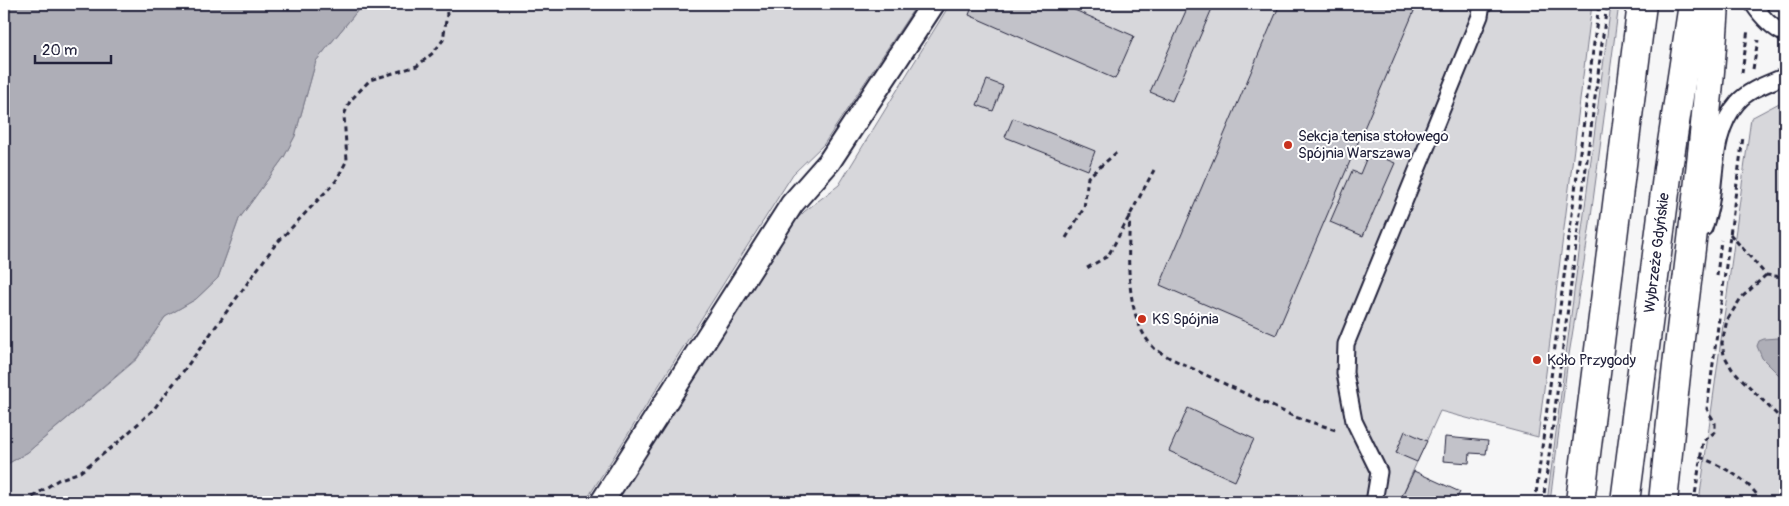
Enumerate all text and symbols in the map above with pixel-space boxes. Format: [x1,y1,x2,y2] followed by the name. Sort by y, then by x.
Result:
[35,32,111,64] scale bar
[42,41,77,60] text: 20 m
[1298,127,1448,163] place label: Sekcja tenisa stołowego Spójnia Warszawa
[1282,139,1294,151] marker: Sekcja tenisa stołowego Spójnia Warszawa
[1640,191,1674,314] street label: Wybrzeże Gdyńskie
[1152,310,1219,329] place label: KS Spójnia
[1136,313,1148,325] marker: KS Spójnia
[1547,351,1637,370] place label: Koło Przygody
[1531,354,1543,366] marker: Koło Przygody

